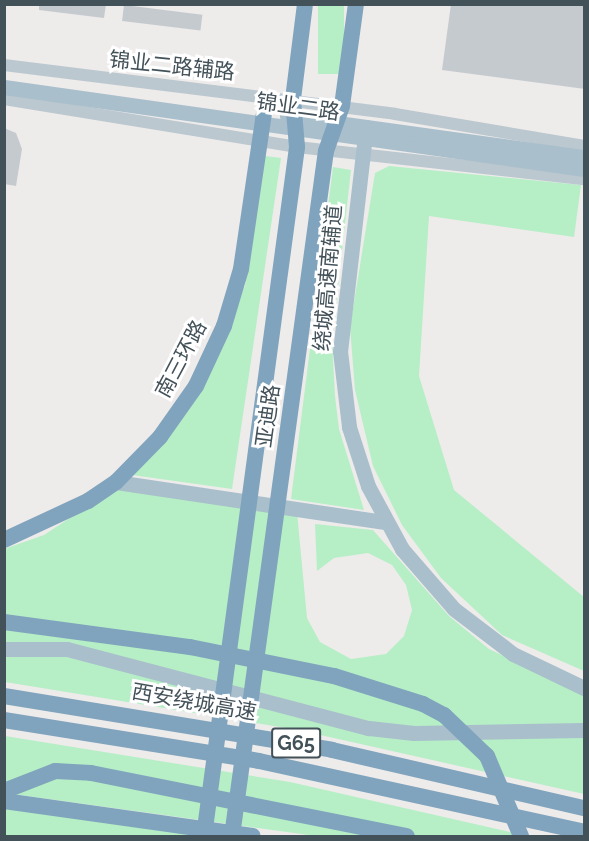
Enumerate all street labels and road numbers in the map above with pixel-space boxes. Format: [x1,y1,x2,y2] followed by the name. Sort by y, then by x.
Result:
[108,47,236,85] street label: 锦业二路辅路
[255,89,341,125] street label: 锦业二路
[309,204,347,352] street label: 绕城高速南辅道
[150,316,212,402] street label: 南三环路
[251,383,285,449] street label: 亚迪路
[130,679,258,725] street label: 西安绕城高速
[270,726,322,760] road number: G65

